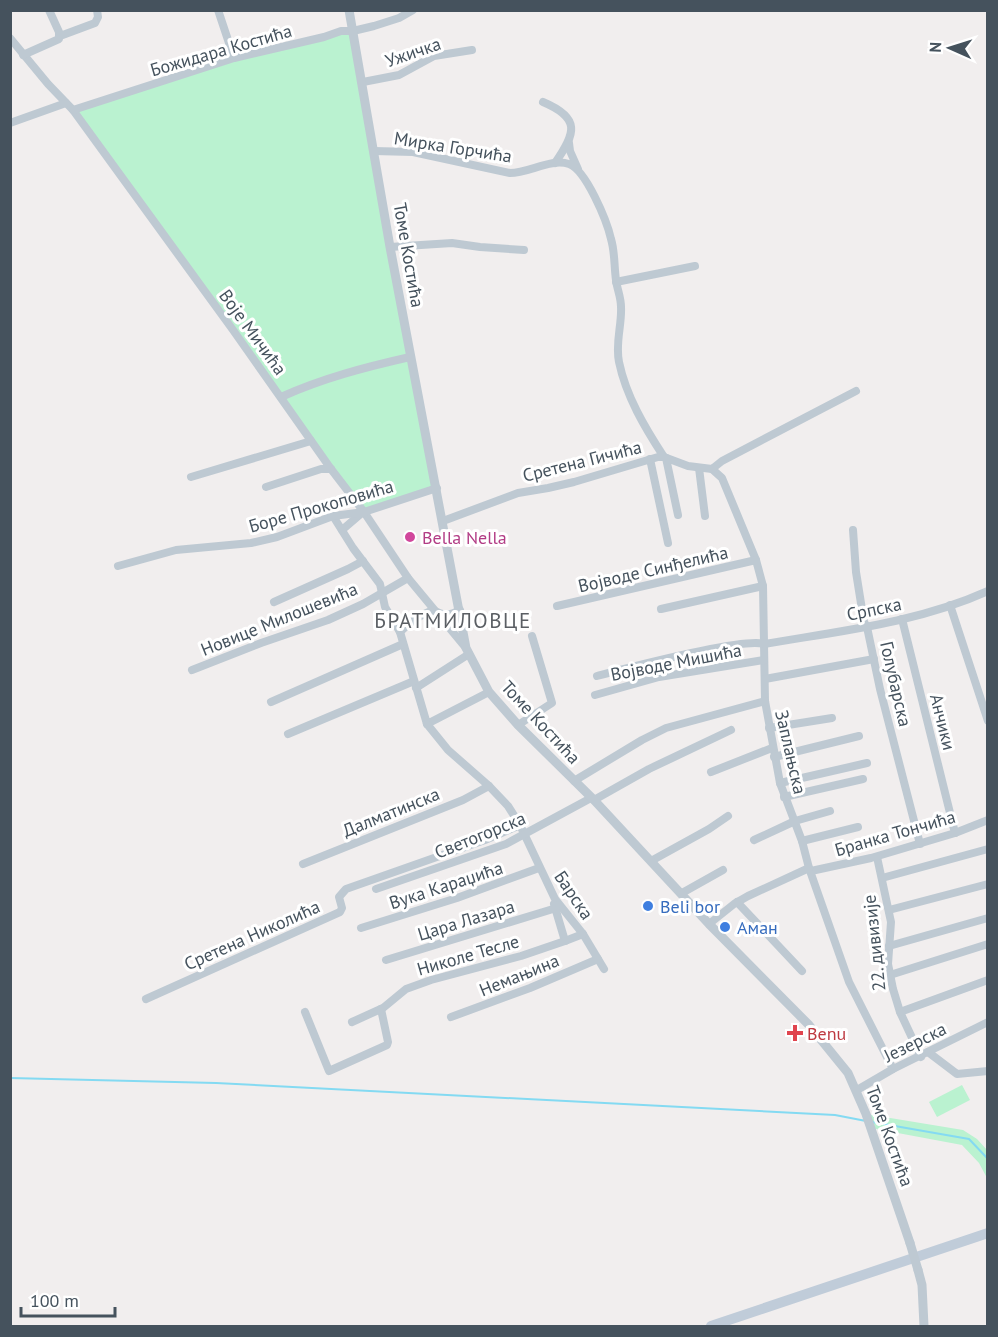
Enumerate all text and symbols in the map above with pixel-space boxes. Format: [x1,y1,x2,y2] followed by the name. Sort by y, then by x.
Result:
[920,18,980,78] north arrow
[147,19,295,81] street label: Божидара Костића
[382,32,444,72] street label: Ужичка
[925,41,945,53] text: N
[392,126,514,168] street label: Мирка Горчића
[388,201,430,309] street label: Томе Костића
[214,285,292,379] street label: Воје Мичића
[520,435,644,487] street label: Сретена Гичића
[246,474,396,538] street label: Боре Прокоповића
[422,526,507,549] place label: Bella Nella
[403,530,417,544] marker: Bella Nella
[576,541,730,597] street label: Војводе Синђелића
[197,577,361,661] street label: Новице Милошевића
[845,592,903,626] street label: Српска
[374,607,532,634] district label: БРАТМИЛОВЦЕ
[608,638,744,686] street label: Војводе Мишића
[875,639,917,729] street label: Голубарска
[496,675,586,769] street label: Томе Костића
[925,691,961,753] street label: Анчики
[770,708,812,796] street label: Заплањска
[339,782,443,842] street label: Далматинска
[832,805,958,861] street label: Бранка Тончића
[431,806,529,864] street label: Светогорска
[386,856,506,914] street label: Вука Караџића
[549,866,599,924] street label: Барска
[415,894,517,946] street label: Цара Лазара
[857,894,891,992] street label: 22. дивизије
[181,895,323,975] street label: Сретена Николића
[660,895,720,918] place label: Beli bor
[641,899,655,913] marker: Beli bor
[737,916,778,939] place label: Аман
[718,920,732,934] marker: Аман
[414,929,522,981] street label: Николе Тесле
[476,949,562,1001] street label: Немањина
[879,1017,950,1067] street label: Језерска
[807,1022,846,1045] place label: Benu
[788,1026,802,1040] marker: Benu
[861,1082,919,1190] street label: Томе Костића
[21,1280,116,1318] scale bar
[30,1289,79,1312] text: 100 m

